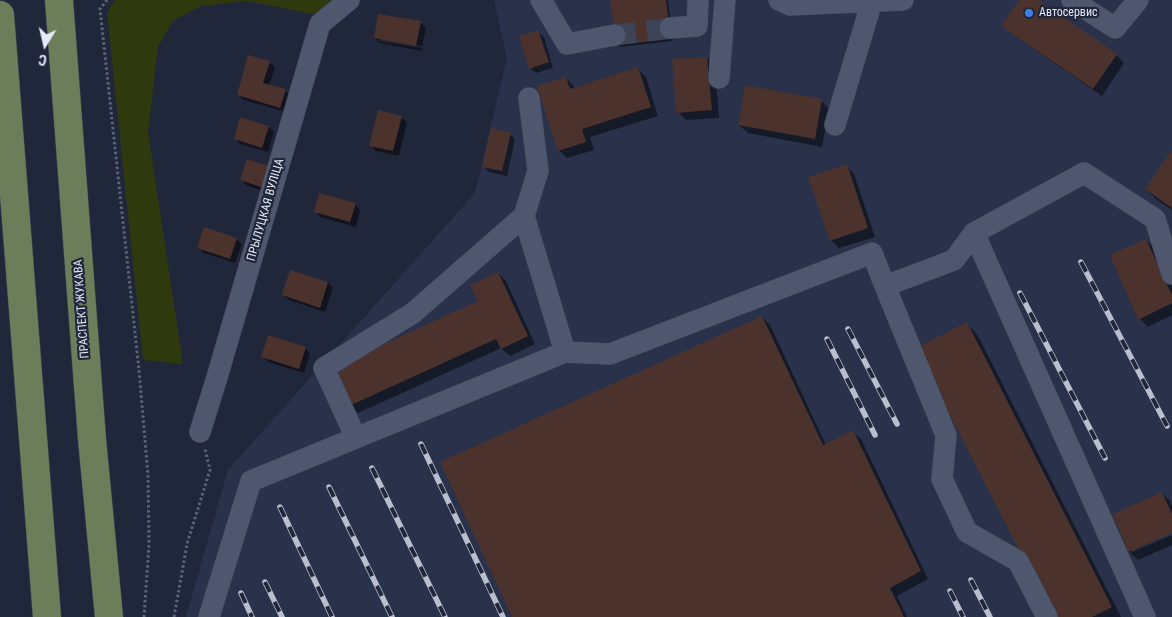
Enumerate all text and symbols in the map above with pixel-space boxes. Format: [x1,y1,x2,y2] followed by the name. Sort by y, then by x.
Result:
[1039,6,1098,20] place label: Автосервис
[1023,7,1035,19] marker: Автосервис
[20,20,70,70] north arrow
[37,51,48,68] text: С
[244,157,288,263] street label: ПРЫЛУЦКАЯ ВУЛІЦА
[71,259,93,359] street label: ПРАСПЕКТ ЖУКАВА

